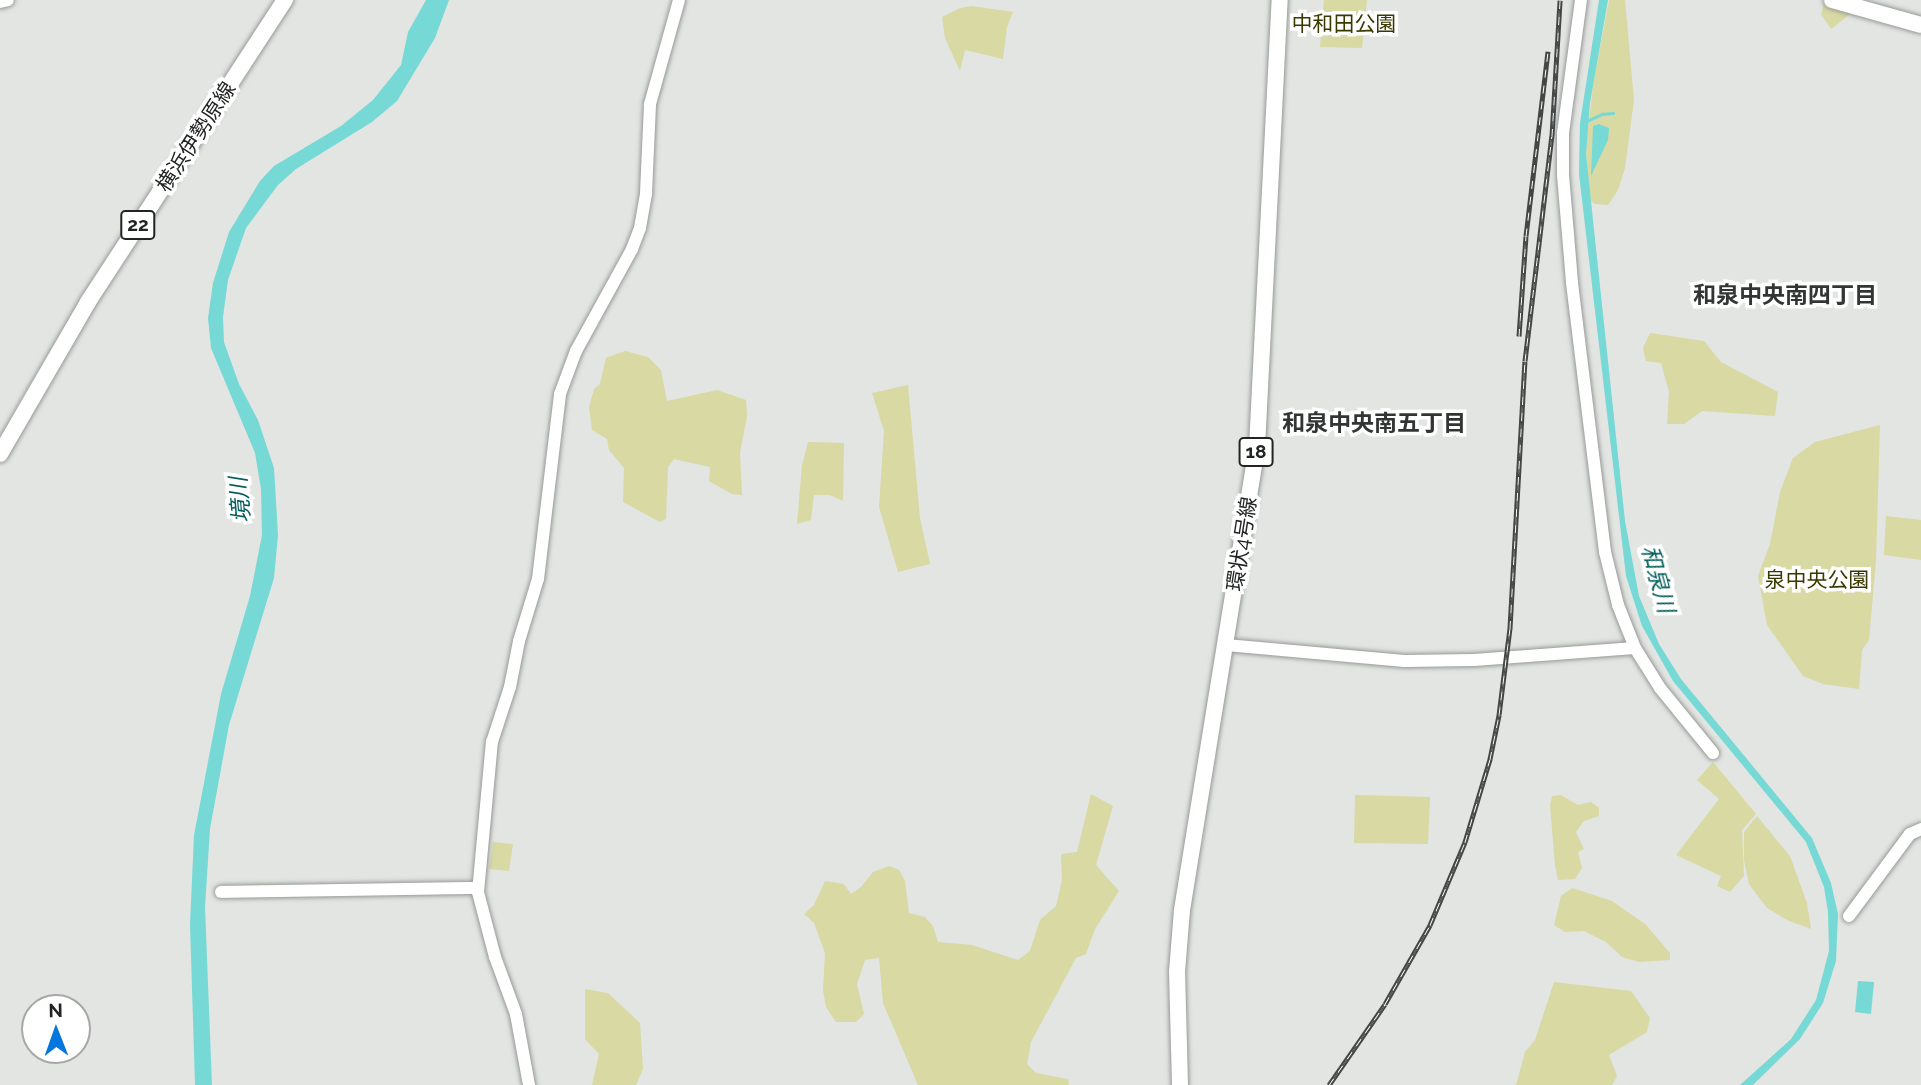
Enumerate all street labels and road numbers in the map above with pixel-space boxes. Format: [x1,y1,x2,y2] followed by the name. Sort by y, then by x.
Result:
[151,77,241,197] street label: 横浜伊勢原線
[119,210,157,241] road number: 22
[1238,436,1274,467] road number: 18
[1222,495,1262,593] street label: 環状4号線

